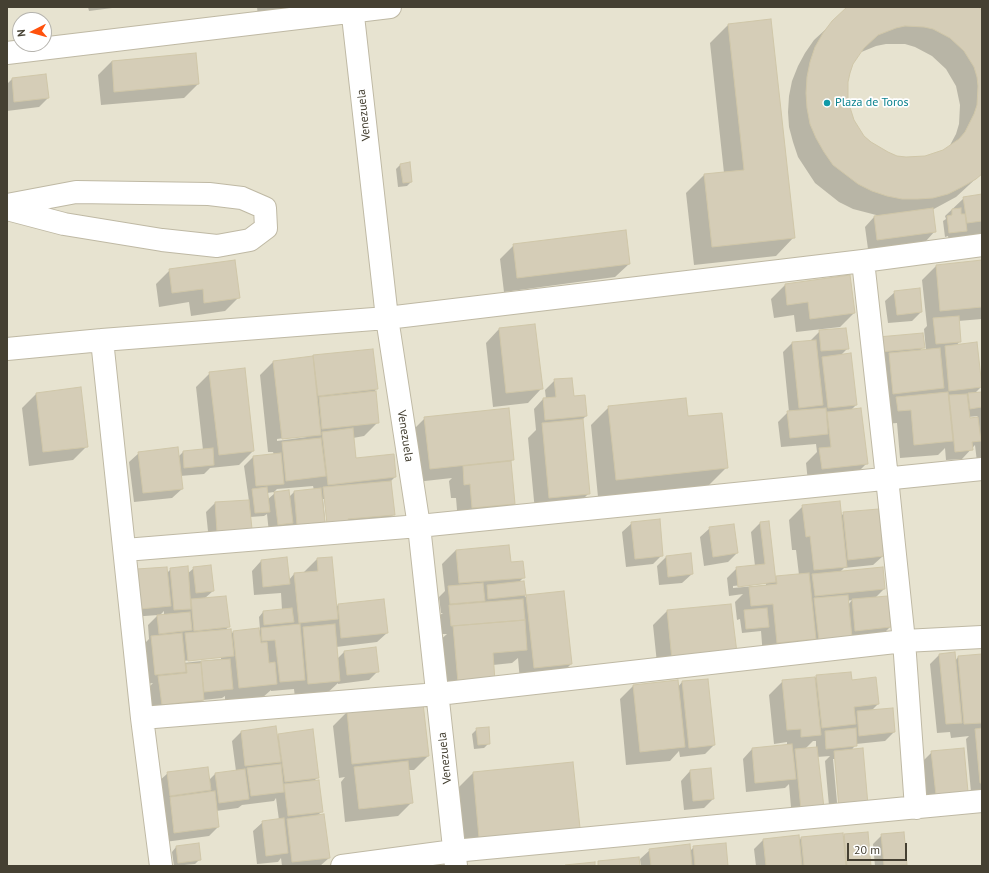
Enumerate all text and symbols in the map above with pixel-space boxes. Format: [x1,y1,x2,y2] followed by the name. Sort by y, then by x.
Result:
[12,12,52,52] north arrow
[14,29,28,37] text: N
[354,88,374,142] street label: Venezuela
[835,96,909,110] place label: Plaza de Toros
[822,98,832,108] marker: Plaza de Toros
[394,409,416,463] street label: Venezuela
[435,731,455,785] street label: Venezuela
[849,835,909,861] scale bar
[854,842,880,857] text: 20 m

